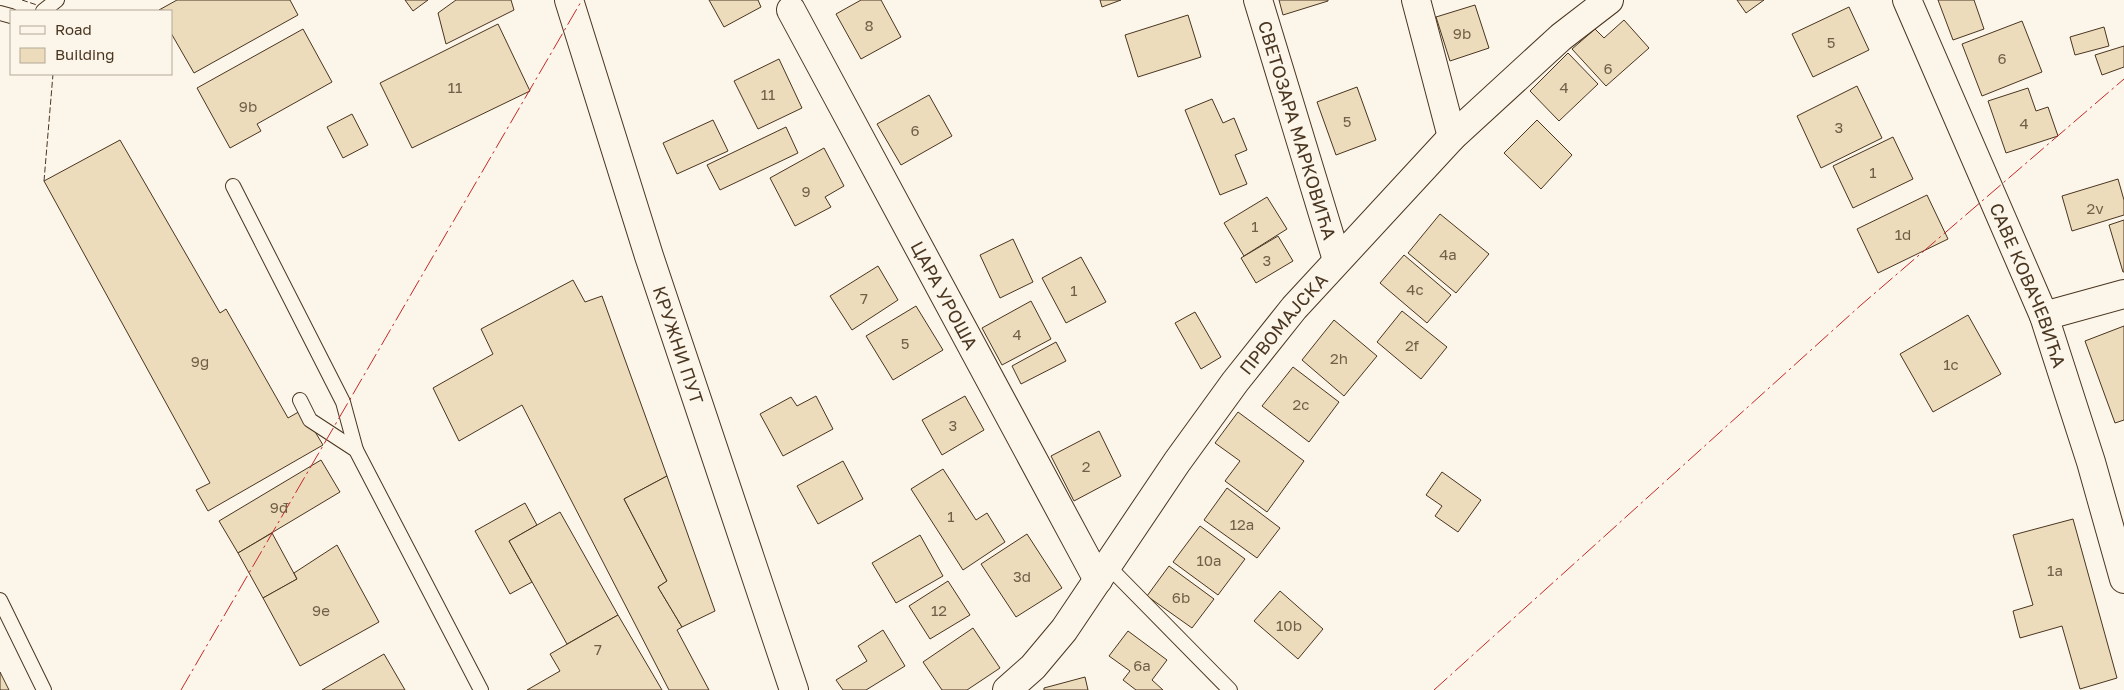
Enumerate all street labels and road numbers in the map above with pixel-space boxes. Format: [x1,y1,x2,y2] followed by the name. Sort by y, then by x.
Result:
[1254,18,1341,242] street label: СВЕТОЗАРА МАРКОВИЋА
[1985,199,2071,370] street label: САВЕ КОВАЧЕВИЋА
[906,237,983,353] street label: ЦАРА УРОША
[1234,268,1332,379] street label: ПРВОМАЈСКА
[649,283,709,407] street label: КРУЖНИ ПУТ

